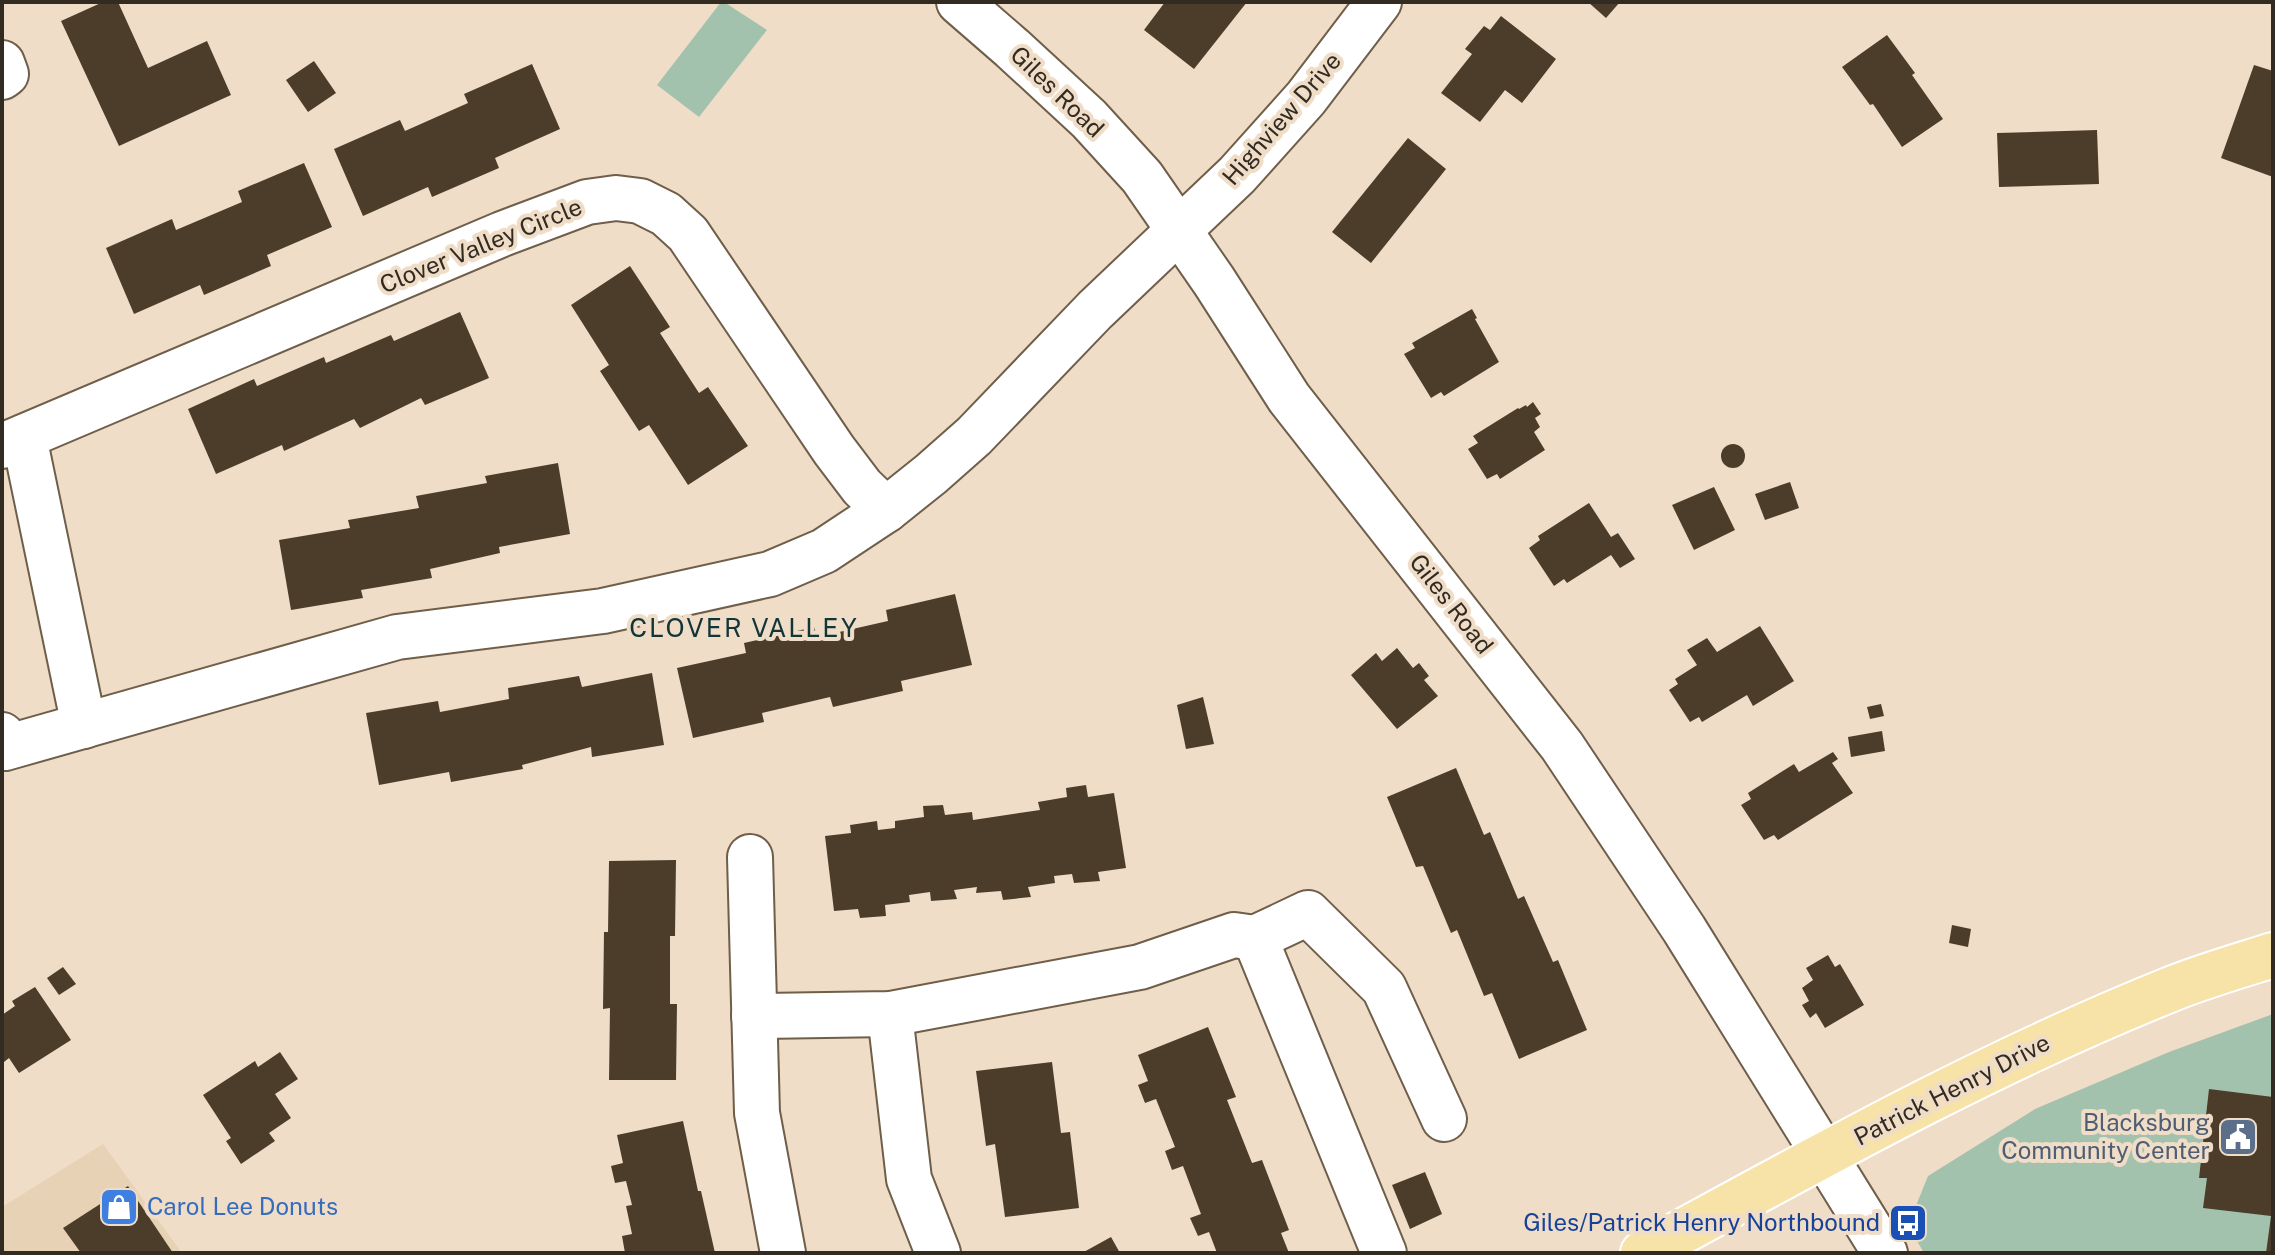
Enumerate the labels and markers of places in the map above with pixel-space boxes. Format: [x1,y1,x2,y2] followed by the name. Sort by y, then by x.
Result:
[2001,1108,2210,1164] place label: Blacksburg Community Center
[2217,1116,2259,1158] public building icon: Blacksburg Community Center
[98,1186,140,1228] shop icon: Carol Lee Donuts
[147,1192,338,1220] place label: Carol Lee Donuts
[1887,1202,1929,1244] bus stop icon: Giles/Patrick Henry Northbound
[1523,1208,1880,1236] place label: Giles/Patrick Henry Northbound

